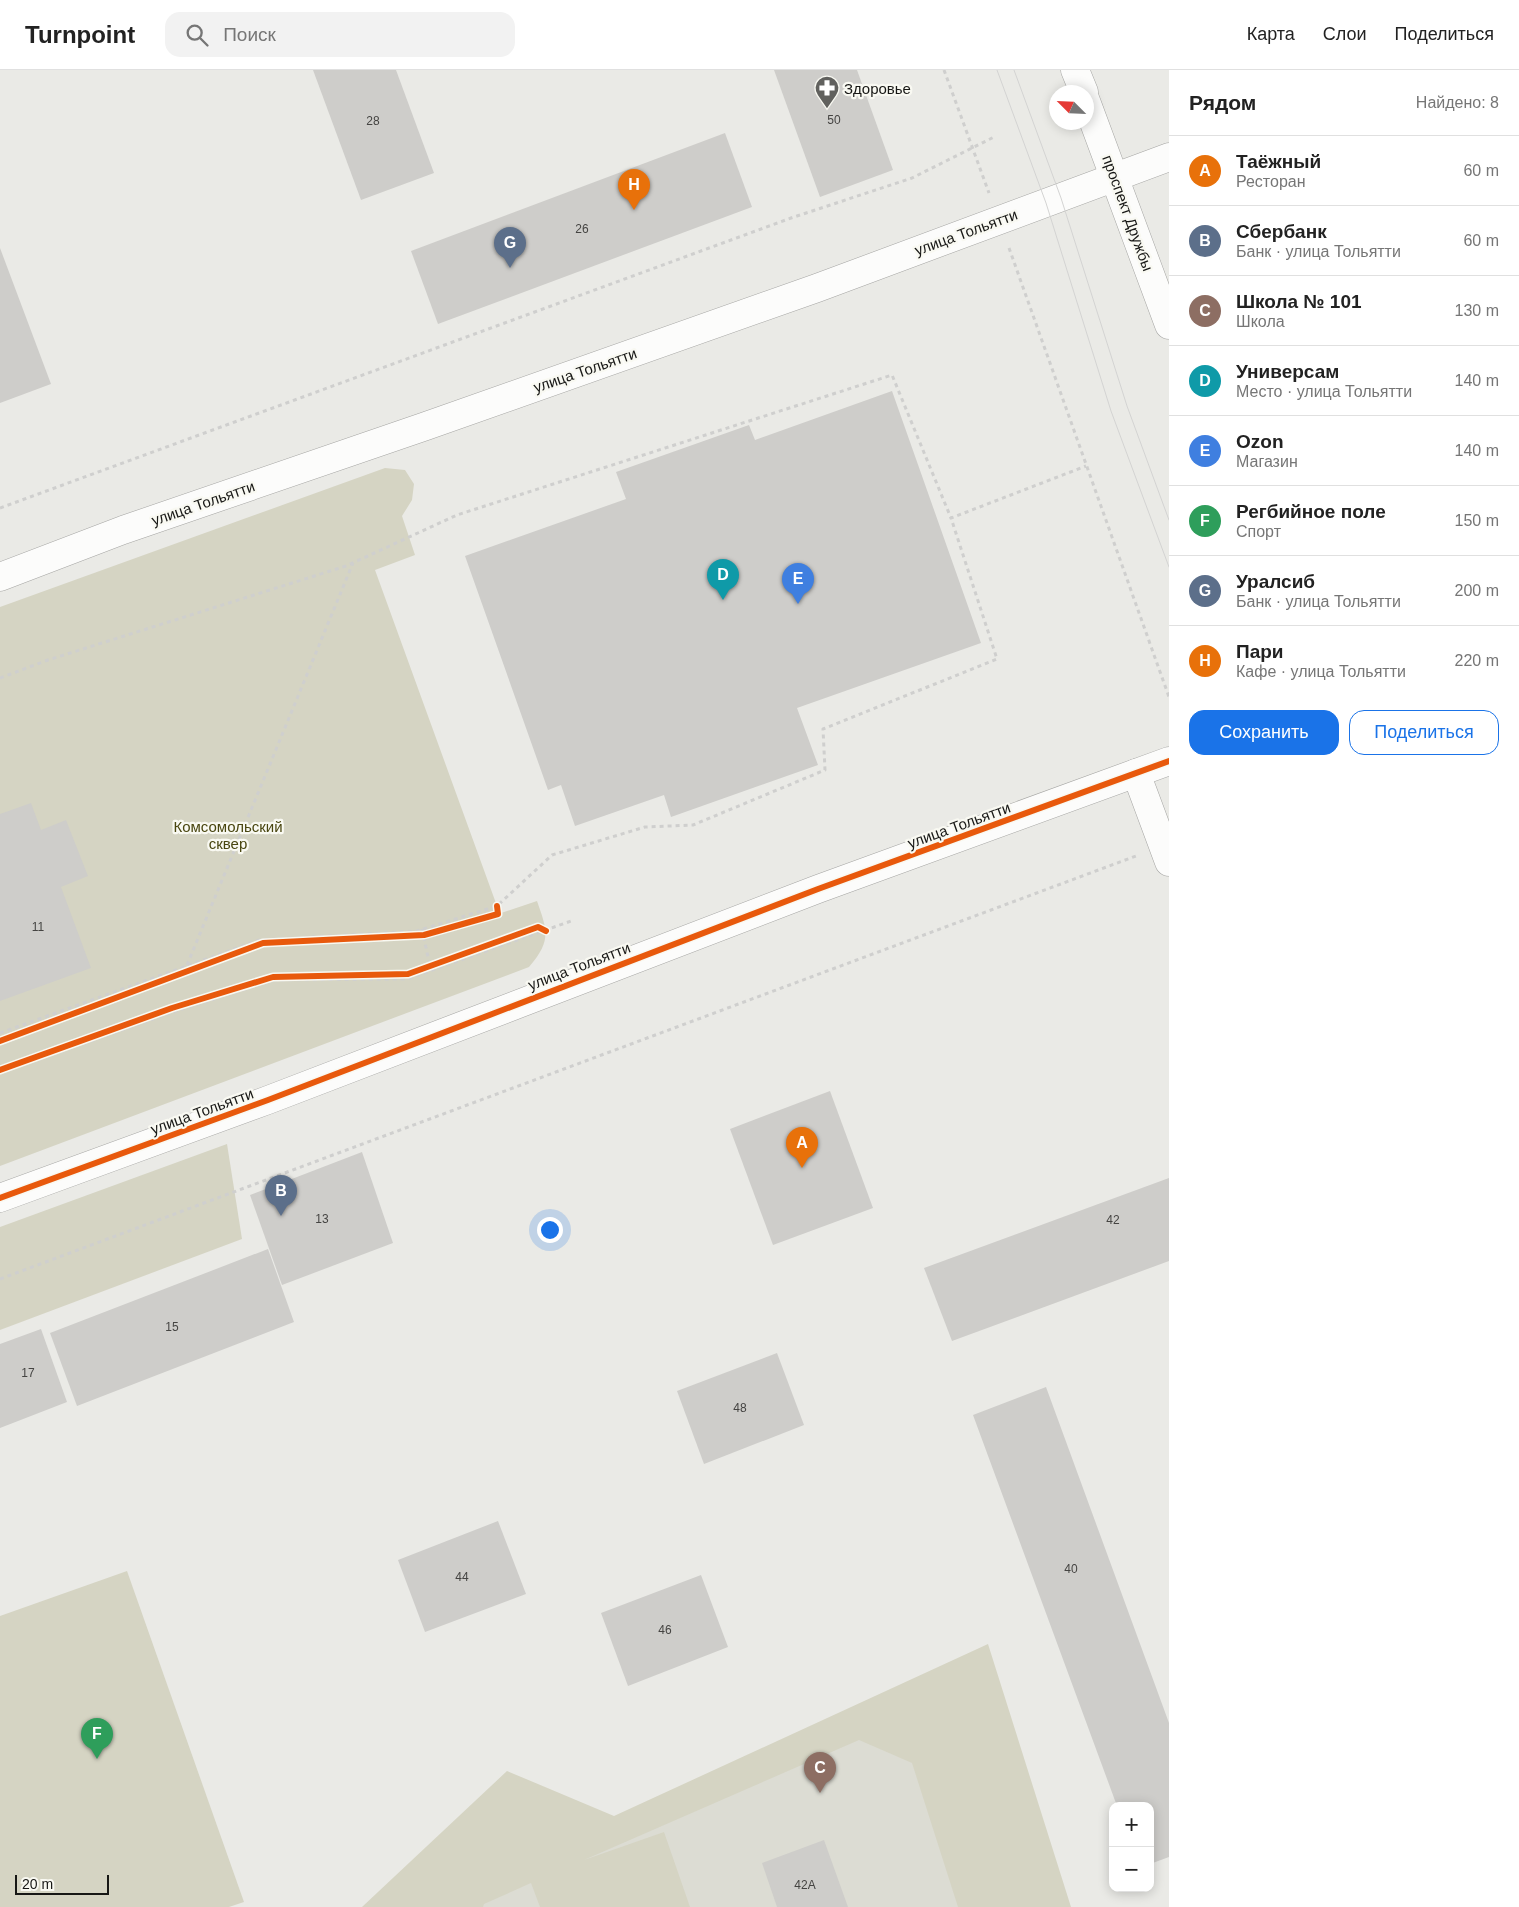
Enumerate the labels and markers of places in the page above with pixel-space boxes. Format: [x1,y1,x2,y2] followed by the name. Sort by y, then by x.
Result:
[814,75,840,109] pharmacy icon: Здоровье
[844,80,911,97] place label: Здоровье
[618,169,650,210] pin: H
[494,227,526,268] pin: G
[707,559,739,600] pin: D
[782,563,814,604] pin: E
[786,1127,818,1168] pin: A
[265,1175,297,1216] pin: B
[81,1718,113,1759] pin: F
[804,1752,836,1793] pin: C

